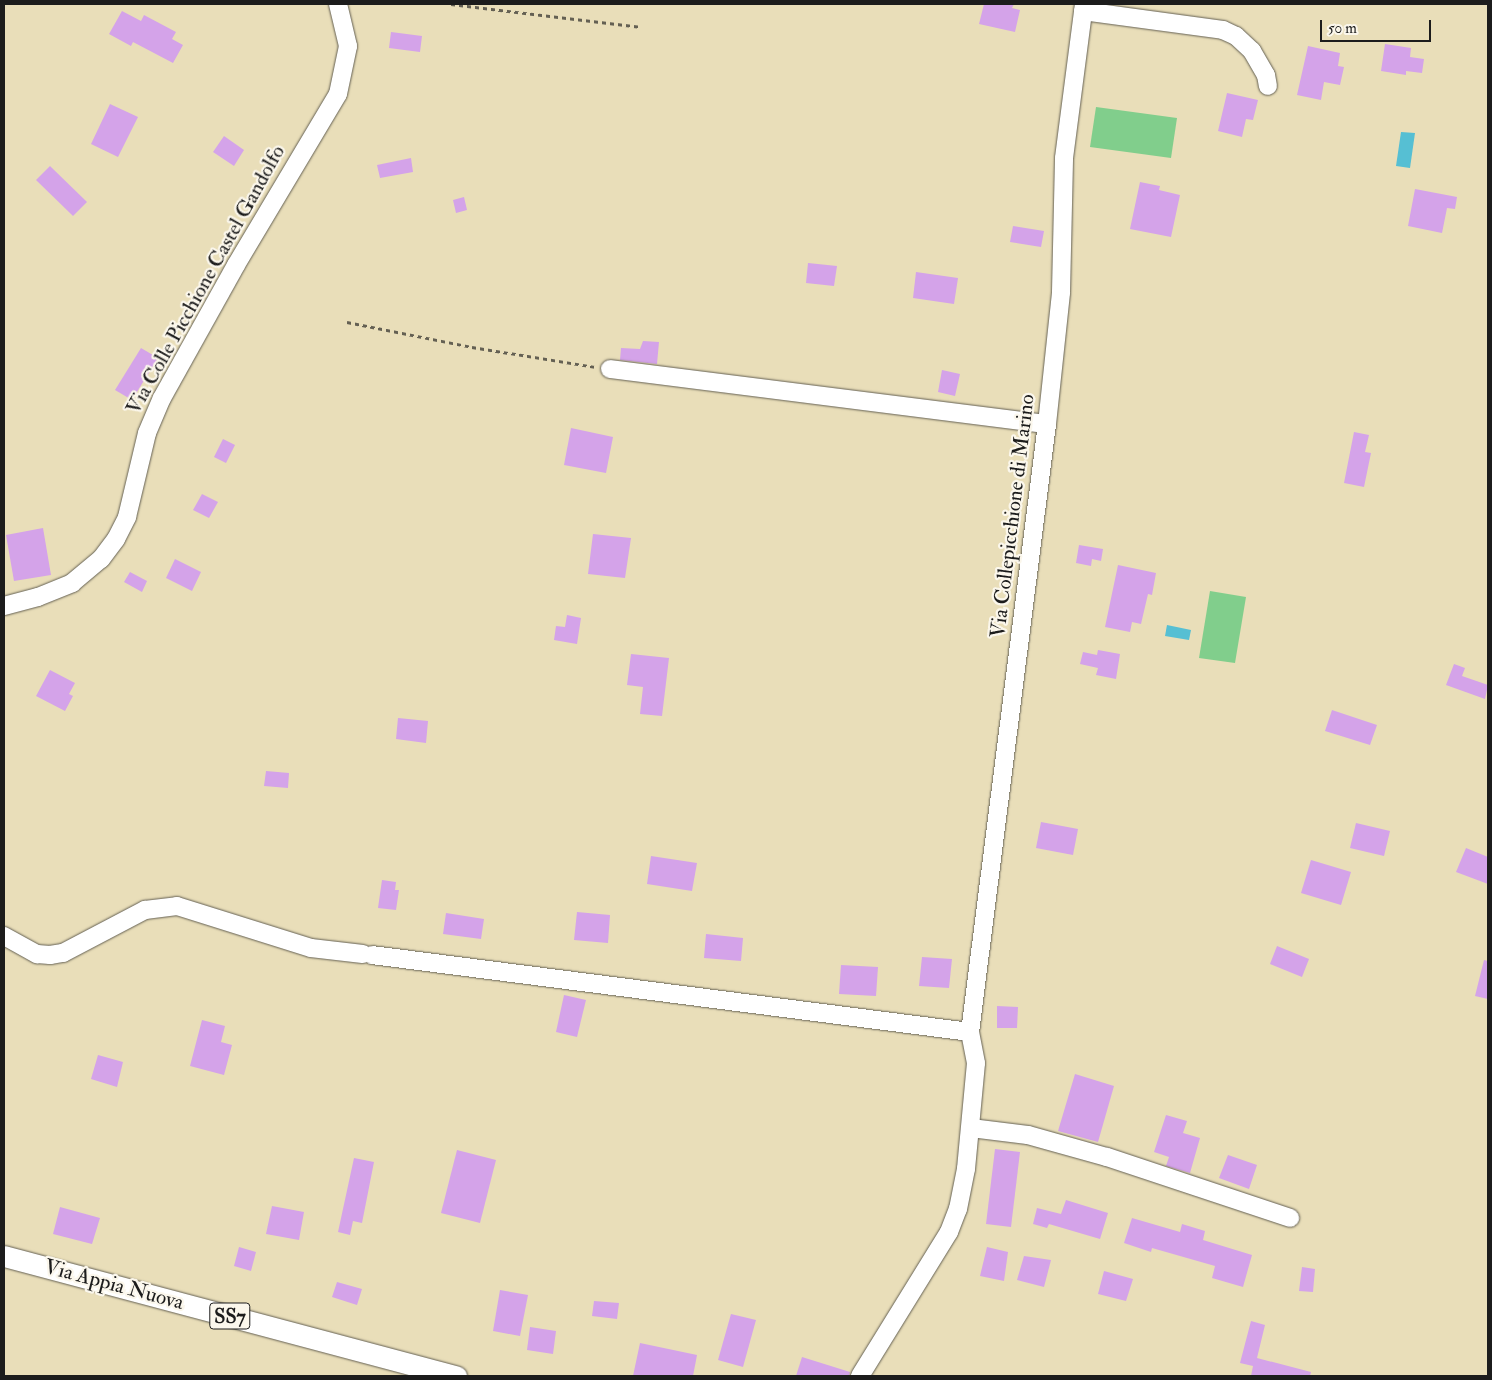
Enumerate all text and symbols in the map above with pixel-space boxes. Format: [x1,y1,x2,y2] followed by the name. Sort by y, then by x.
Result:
[1322,10,1433,42] scale bar
[1328,19,1357,38] text: 50 m
[121,141,291,419] street label: Via Colle Picchione Castel Gandolfo
[986,393,1040,639] street label: Via Collepicchione di Marino
[42,1254,186,1316] street label: Via Appia Nuova
[209,1298,251,1334] road number: SS7

